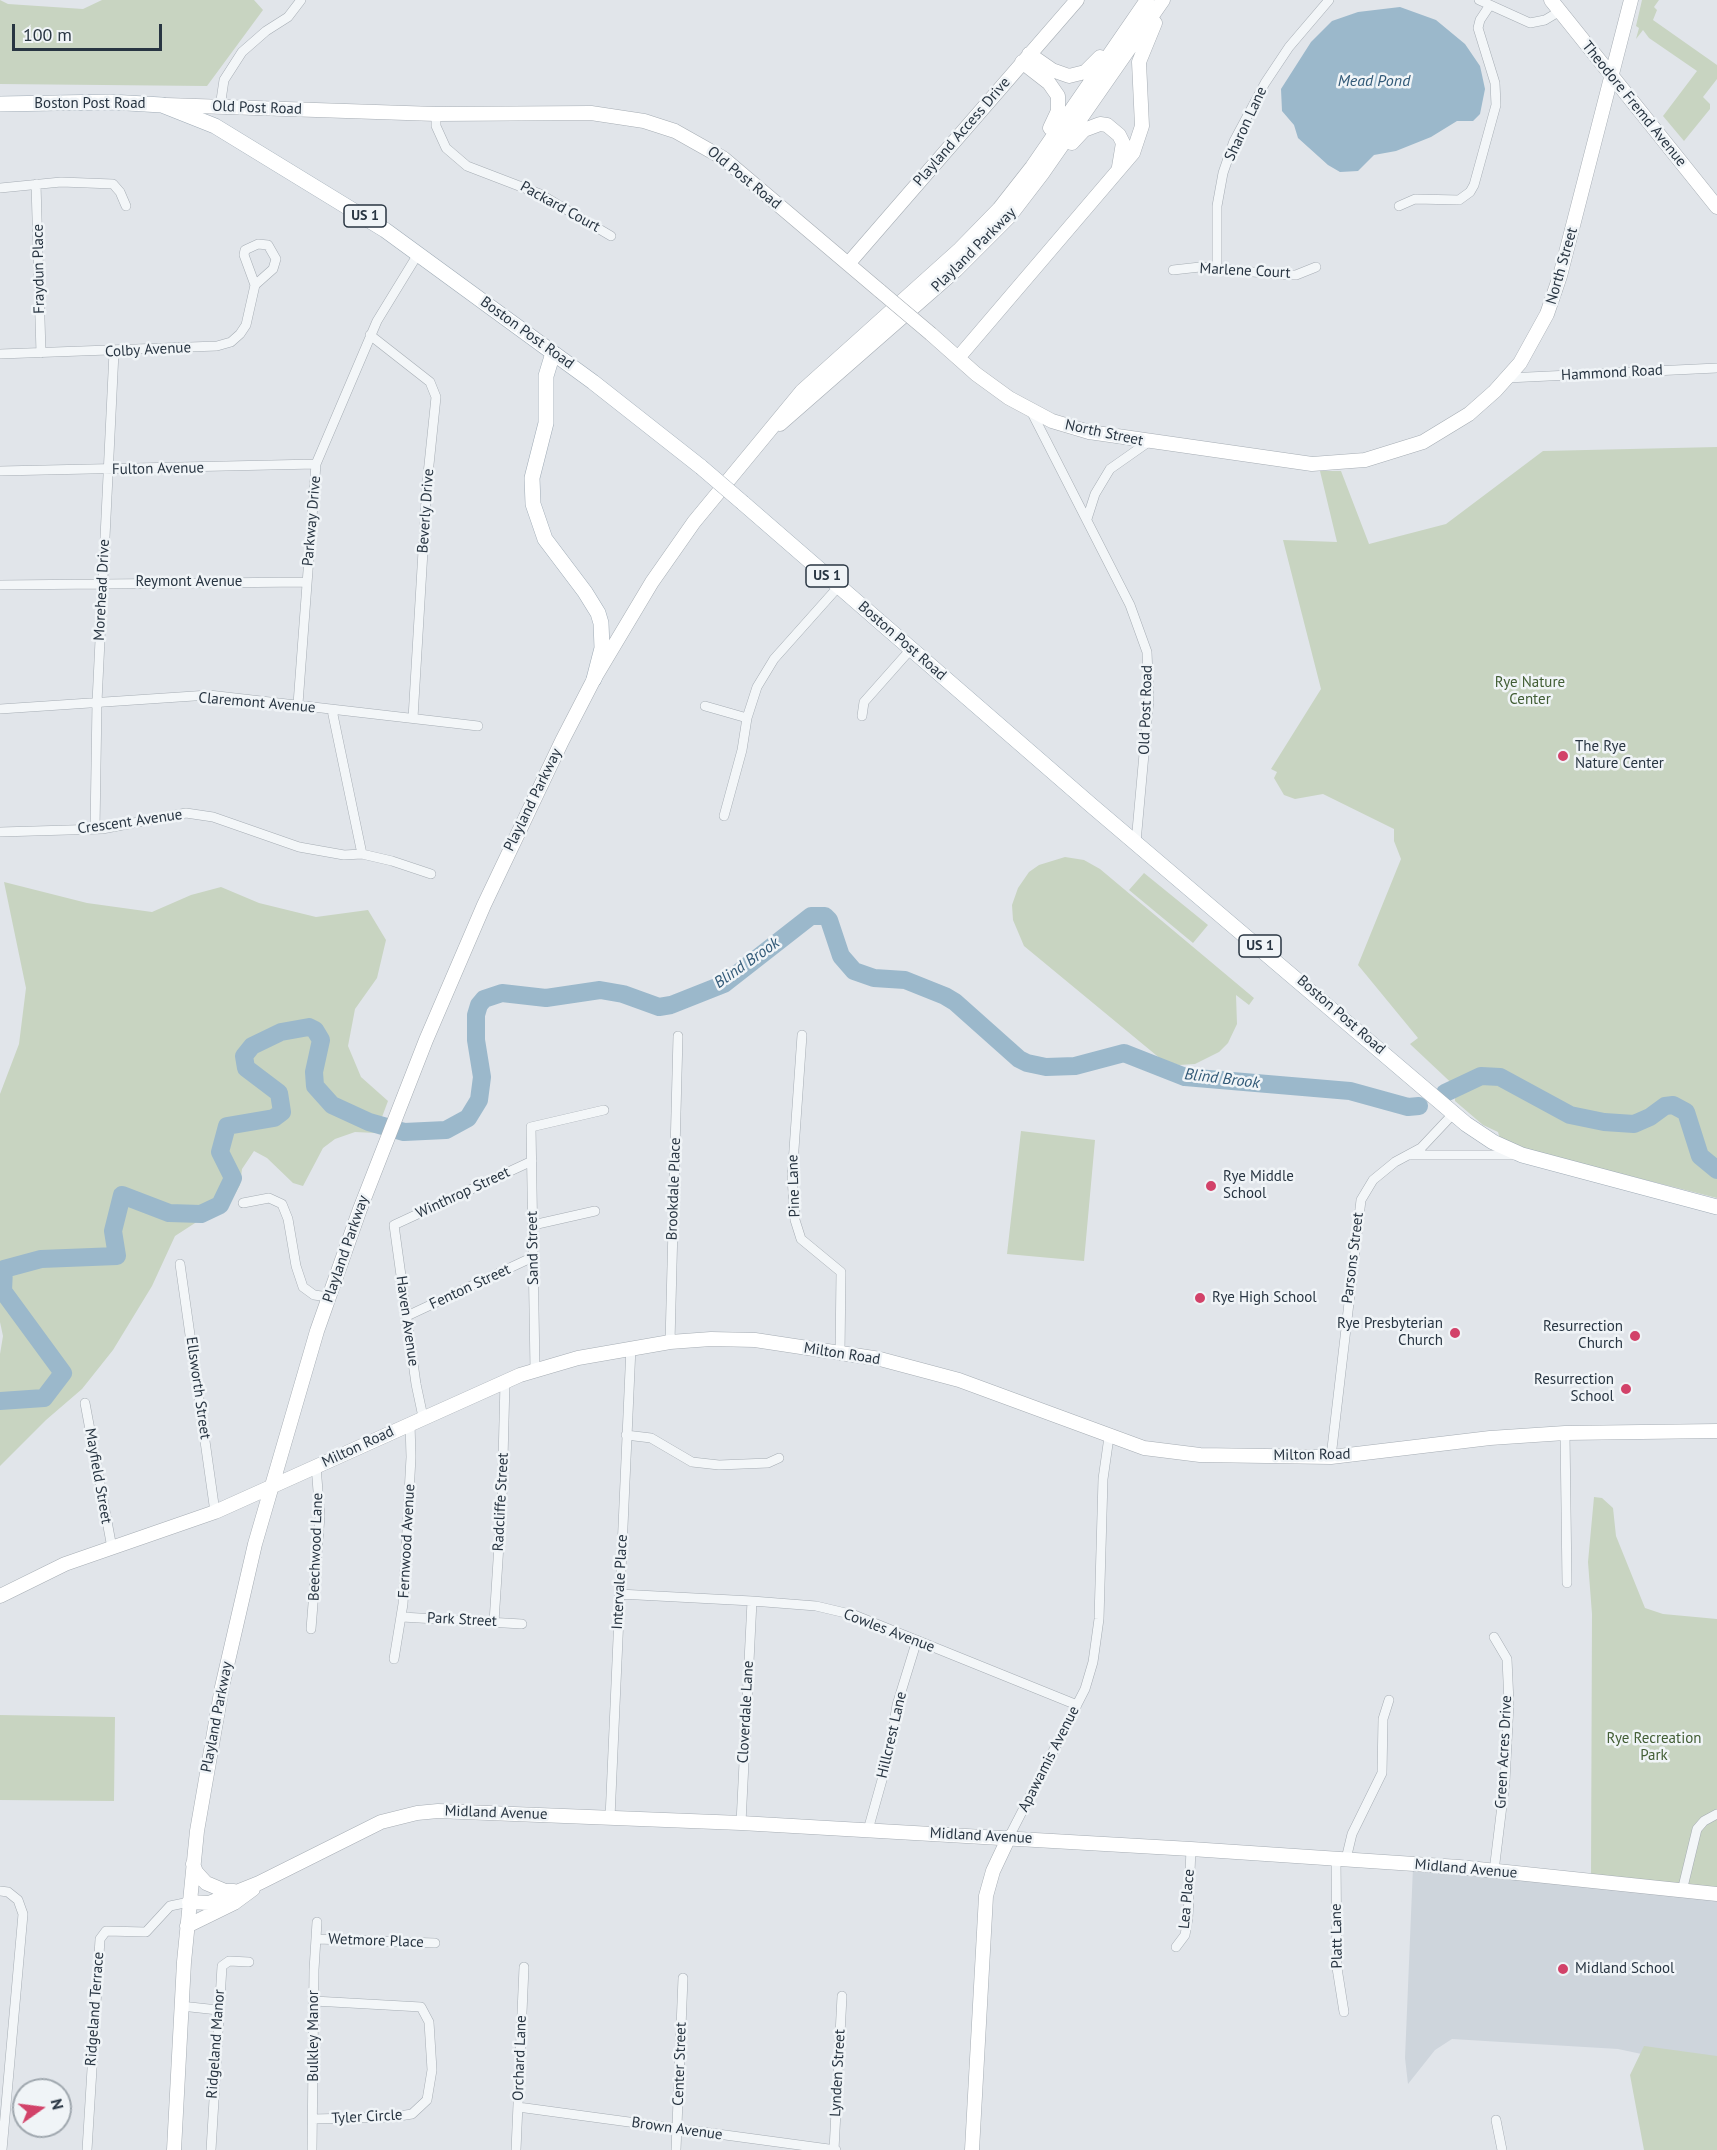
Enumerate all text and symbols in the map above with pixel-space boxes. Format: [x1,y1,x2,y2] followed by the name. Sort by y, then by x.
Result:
[15,12,165,50] scale bar
[23,23,72,46] text: 100 m
[1578,38,1690,170] street label: Theodore Fremd Avenue
[1338,71,1410,91] water label: Mead Pond
[910,74,1014,190] street label: Playland Access Drive
[1221,84,1271,164] street label: Sharon Lane
[34,95,146,113] street label: Boston Post Road
[212,97,302,119] street label: Old Post Road
[703,143,785,213] street label: Old Post Road
[517,178,603,236] street label: Packard Court
[928,204,1020,296] street label: Playland Parkway
[344,205,386,227] road number: US 1
[29,224,49,314] street label: Fraydun Place
[1542,225,1582,307] street label: North Street
[1199,260,1291,282] street label: Marlene Court
[477,293,577,373] street label: Boston Post Road
[104,339,192,361] street label: Colby Avenue
[1561,361,1663,385] street label: Hammond Road
[1063,416,1145,450] street label: North Street
[112,459,204,479] street label: Fulton Avenue
[414,468,438,554] street label: Beverly Drive
[299,475,325,567] street label: Parkway Drive
[90,539,114,641] street label: Morehead Drive
[806,565,848,587] road number: US 1
[136,573,242,591] street label: Reymont Avenue
[854,598,950,684] street label: Boston Post Road
[1135,665,1157,755] street label: Old Post Road
[1495,674,1565,709] park label: Rye Nature Center
[198,689,316,717] street label: Claremont Avenue
[1575,738,1664,773] place label: The Rye Nature Center
[500,746,566,854] street label: Playland Parkway
[1556,749,1570,763] marker: The Rye Nature Center
[76,806,184,838] street label: Crescent Avenue
[711,934,783,992] water label: Blind Brook
[1239,935,1281,957] road number: US 1
[1293,972,1389,1058] street label: Boston Post Road
[1183,1065,1261,1093] water label: Blind Brook
[663,1137,685,1241] street label: Brookdale Place
[784,1154,804,1218] street label: Pine Lane
[413,1163,513,1223] street label: Winthrop Street
[1223,1168,1294,1203] place label: Rye Middle School
[1204,1179,1218,1193] marker: Rye Middle School
[319,1193,373,1305] street label: Playland Parkway
[523,1211,543,1285] street label: Sand Street
[1338,1211,1368,1305] street label: Parsons Street
[427,1260,513,1314] street label: Fenton Street
[392,1275,422,1367] street label: Haven Avenue
[1212,1289,1317,1307] place label: Rye High School
[1193,1291,1207,1305] marker: Rye High School
[1337,1315,1443,1350] place label: Rye Presbyterian Church
[1543,1318,1623,1353] place label: Resurrection Church
[1448,1326,1462,1340] marker: Rye Presbyterian Church
[1628,1329,1642,1343] marker: Resurrection Church
[182,1336,214,1440] street label: Ellsworth Street
[802,1339,882,1369] street label: Milton Road
[1534,1371,1614,1406] place label: Resurrection School
[1619,1382,1633,1396] marker: Resurrection School
[319,1423,397,1471] street label: Milton Road
[81,1427,115,1525] street label: Mayfield Street
[1273,1445,1351,1465] street label: Milton Road
[489,1452,513,1552] street label: Radcliffe Street
[395,1483,419,1599] street label: Fernwood Avenue
[305,1493,327,1601] street label: Beechwood Lane
[609,1534,631,1630] street label: Intervale Place
[841,1605,937,1657] street label: Cowles Avenue
[427,1609,497,1631] street label: Park Street
[197,1660,237,1774] street label: Playland Parkway
[734,1660,758,1764] street label: Cloverdale Lane
[873,1690,911,1780] street label: Hillcrest Lane
[1492,1695,1516,1809] street label: Green Acres Drive
[1015,1703,1083,1815] street label: Apawamis Avenue
[1607,1730,1701,1765] park label: Rye Recreation Park
[444,1802,548,1824] street label: Midland Avenue
[929,1824,1033,1848] street label: Midland Avenue
[1414,1856,1518,1882] street label: Midland Avenue
[1175,1868,1199,1930] street label: Lea Place
[1327,1903,1347,1969] street label: Platt Lane
[328,1930,424,1952] street label: Wetmore Place
[82,1951,108,2067] street label: Ridgeland Terrace
[1575,1960,1674,1978] place label: Midland School
[1556,1962,1570,1976] marker: Midland School
[203,1989,229,2099] street label: Ridgeland Manor
[305,1990,323,2082] street label: Bulkley Manor
[510,2015,530,2101] street label: Orchard Lane
[670,2022,690,2106] street label: Center Street
[827,2029,849,2117] street label: Lynden Street
[12,2078,72,2138] north arrow
[47,2097,68,2112] text: N
[331,2106,403,2128] street label: Tyler Circle
[630,2114,724,2144] street label: Brown Avenue

